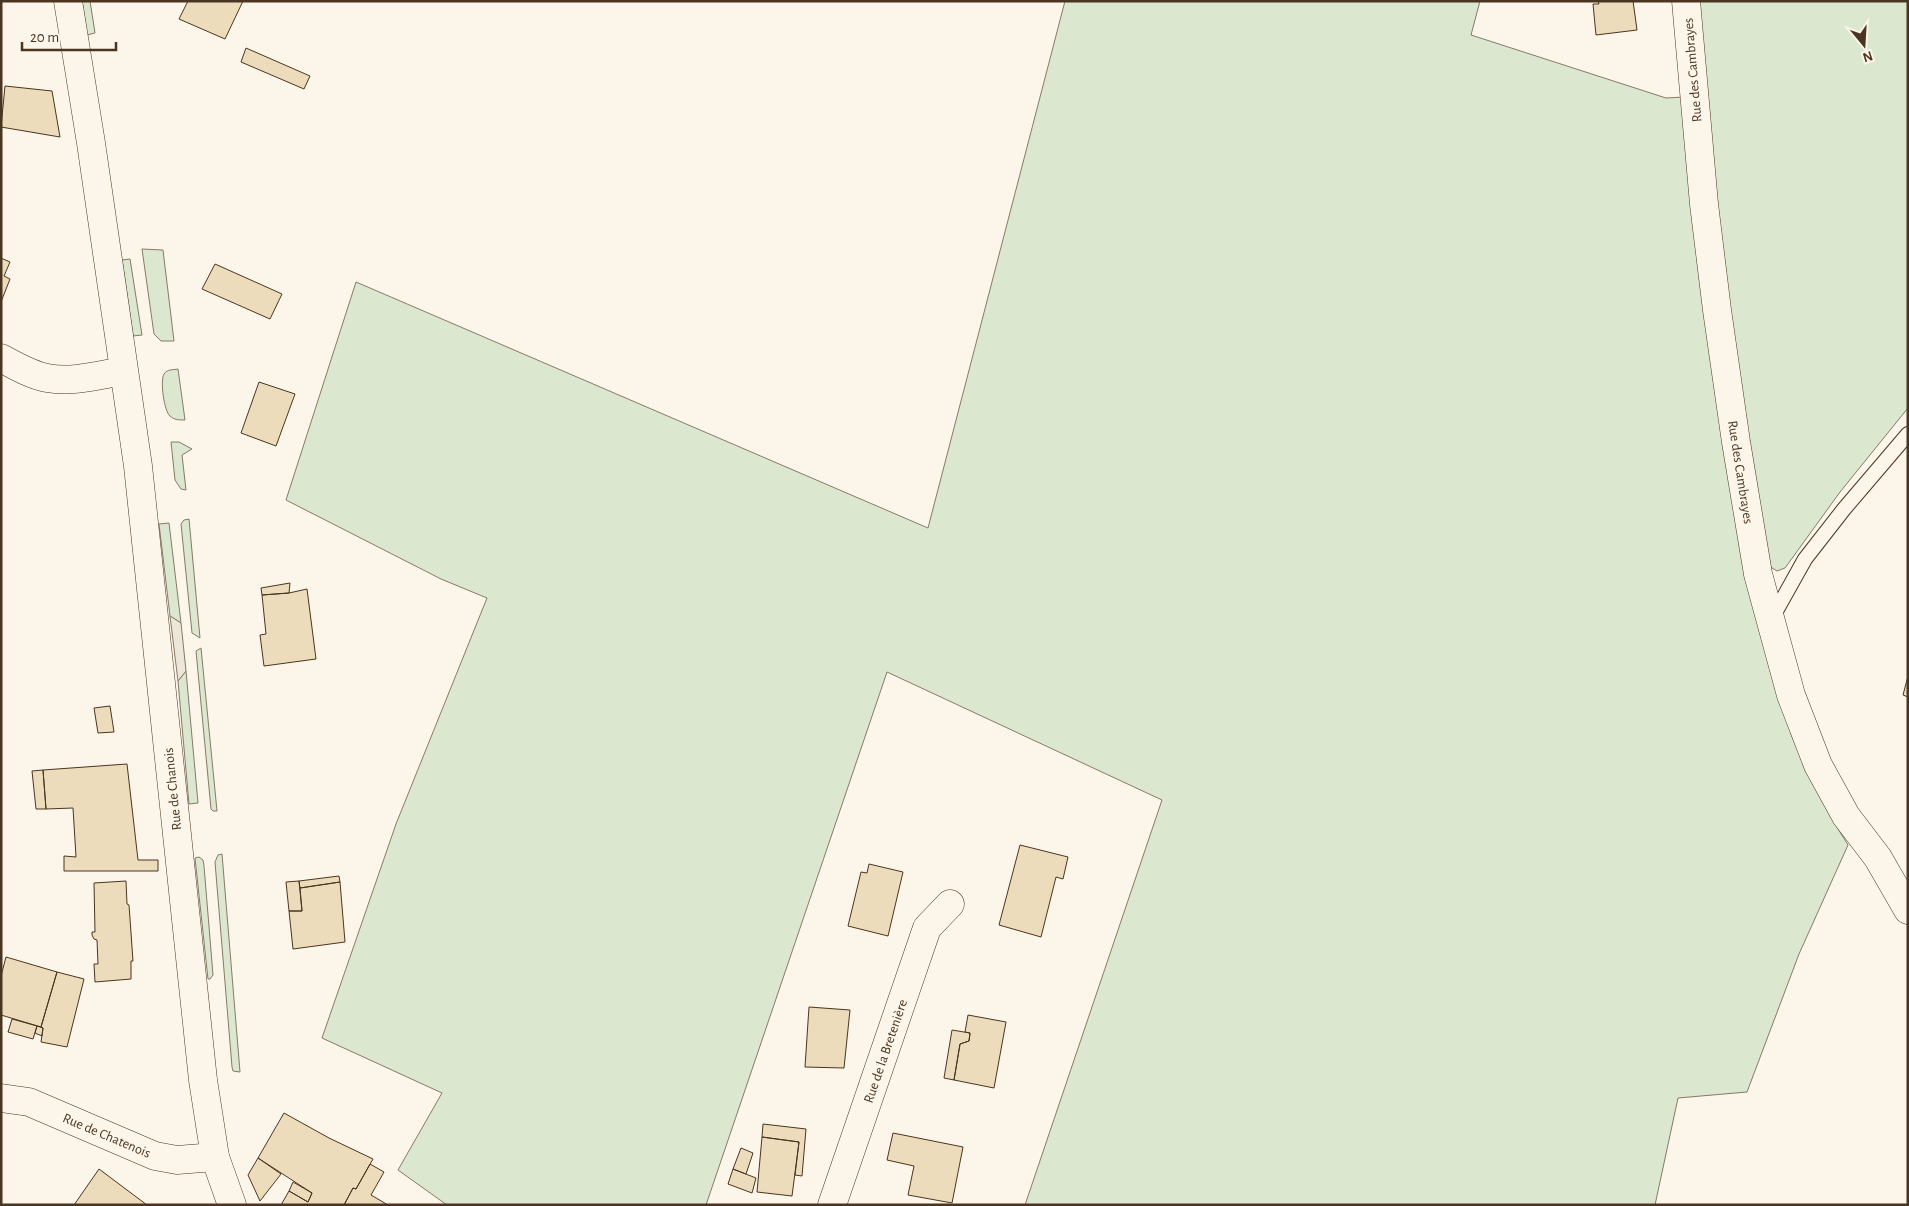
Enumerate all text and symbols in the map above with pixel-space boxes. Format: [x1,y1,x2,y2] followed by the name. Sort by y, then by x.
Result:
[1681,17,1705,123] street label: Rue des Cambrayes
[22,20,116,52] scale bar
[1839,20,1889,70] north arrow
[30,30,59,45] text: 20 m
[1861,48,1875,65] text: N
[1725,419,1755,525] street label: Rue des Cambrayes
[162,747,184,831] street label: Rue de Chanois
[862,998,910,1105] street label: Rue de la Bretenière
[61,1111,153,1161] street label: Rue de Chatenois

